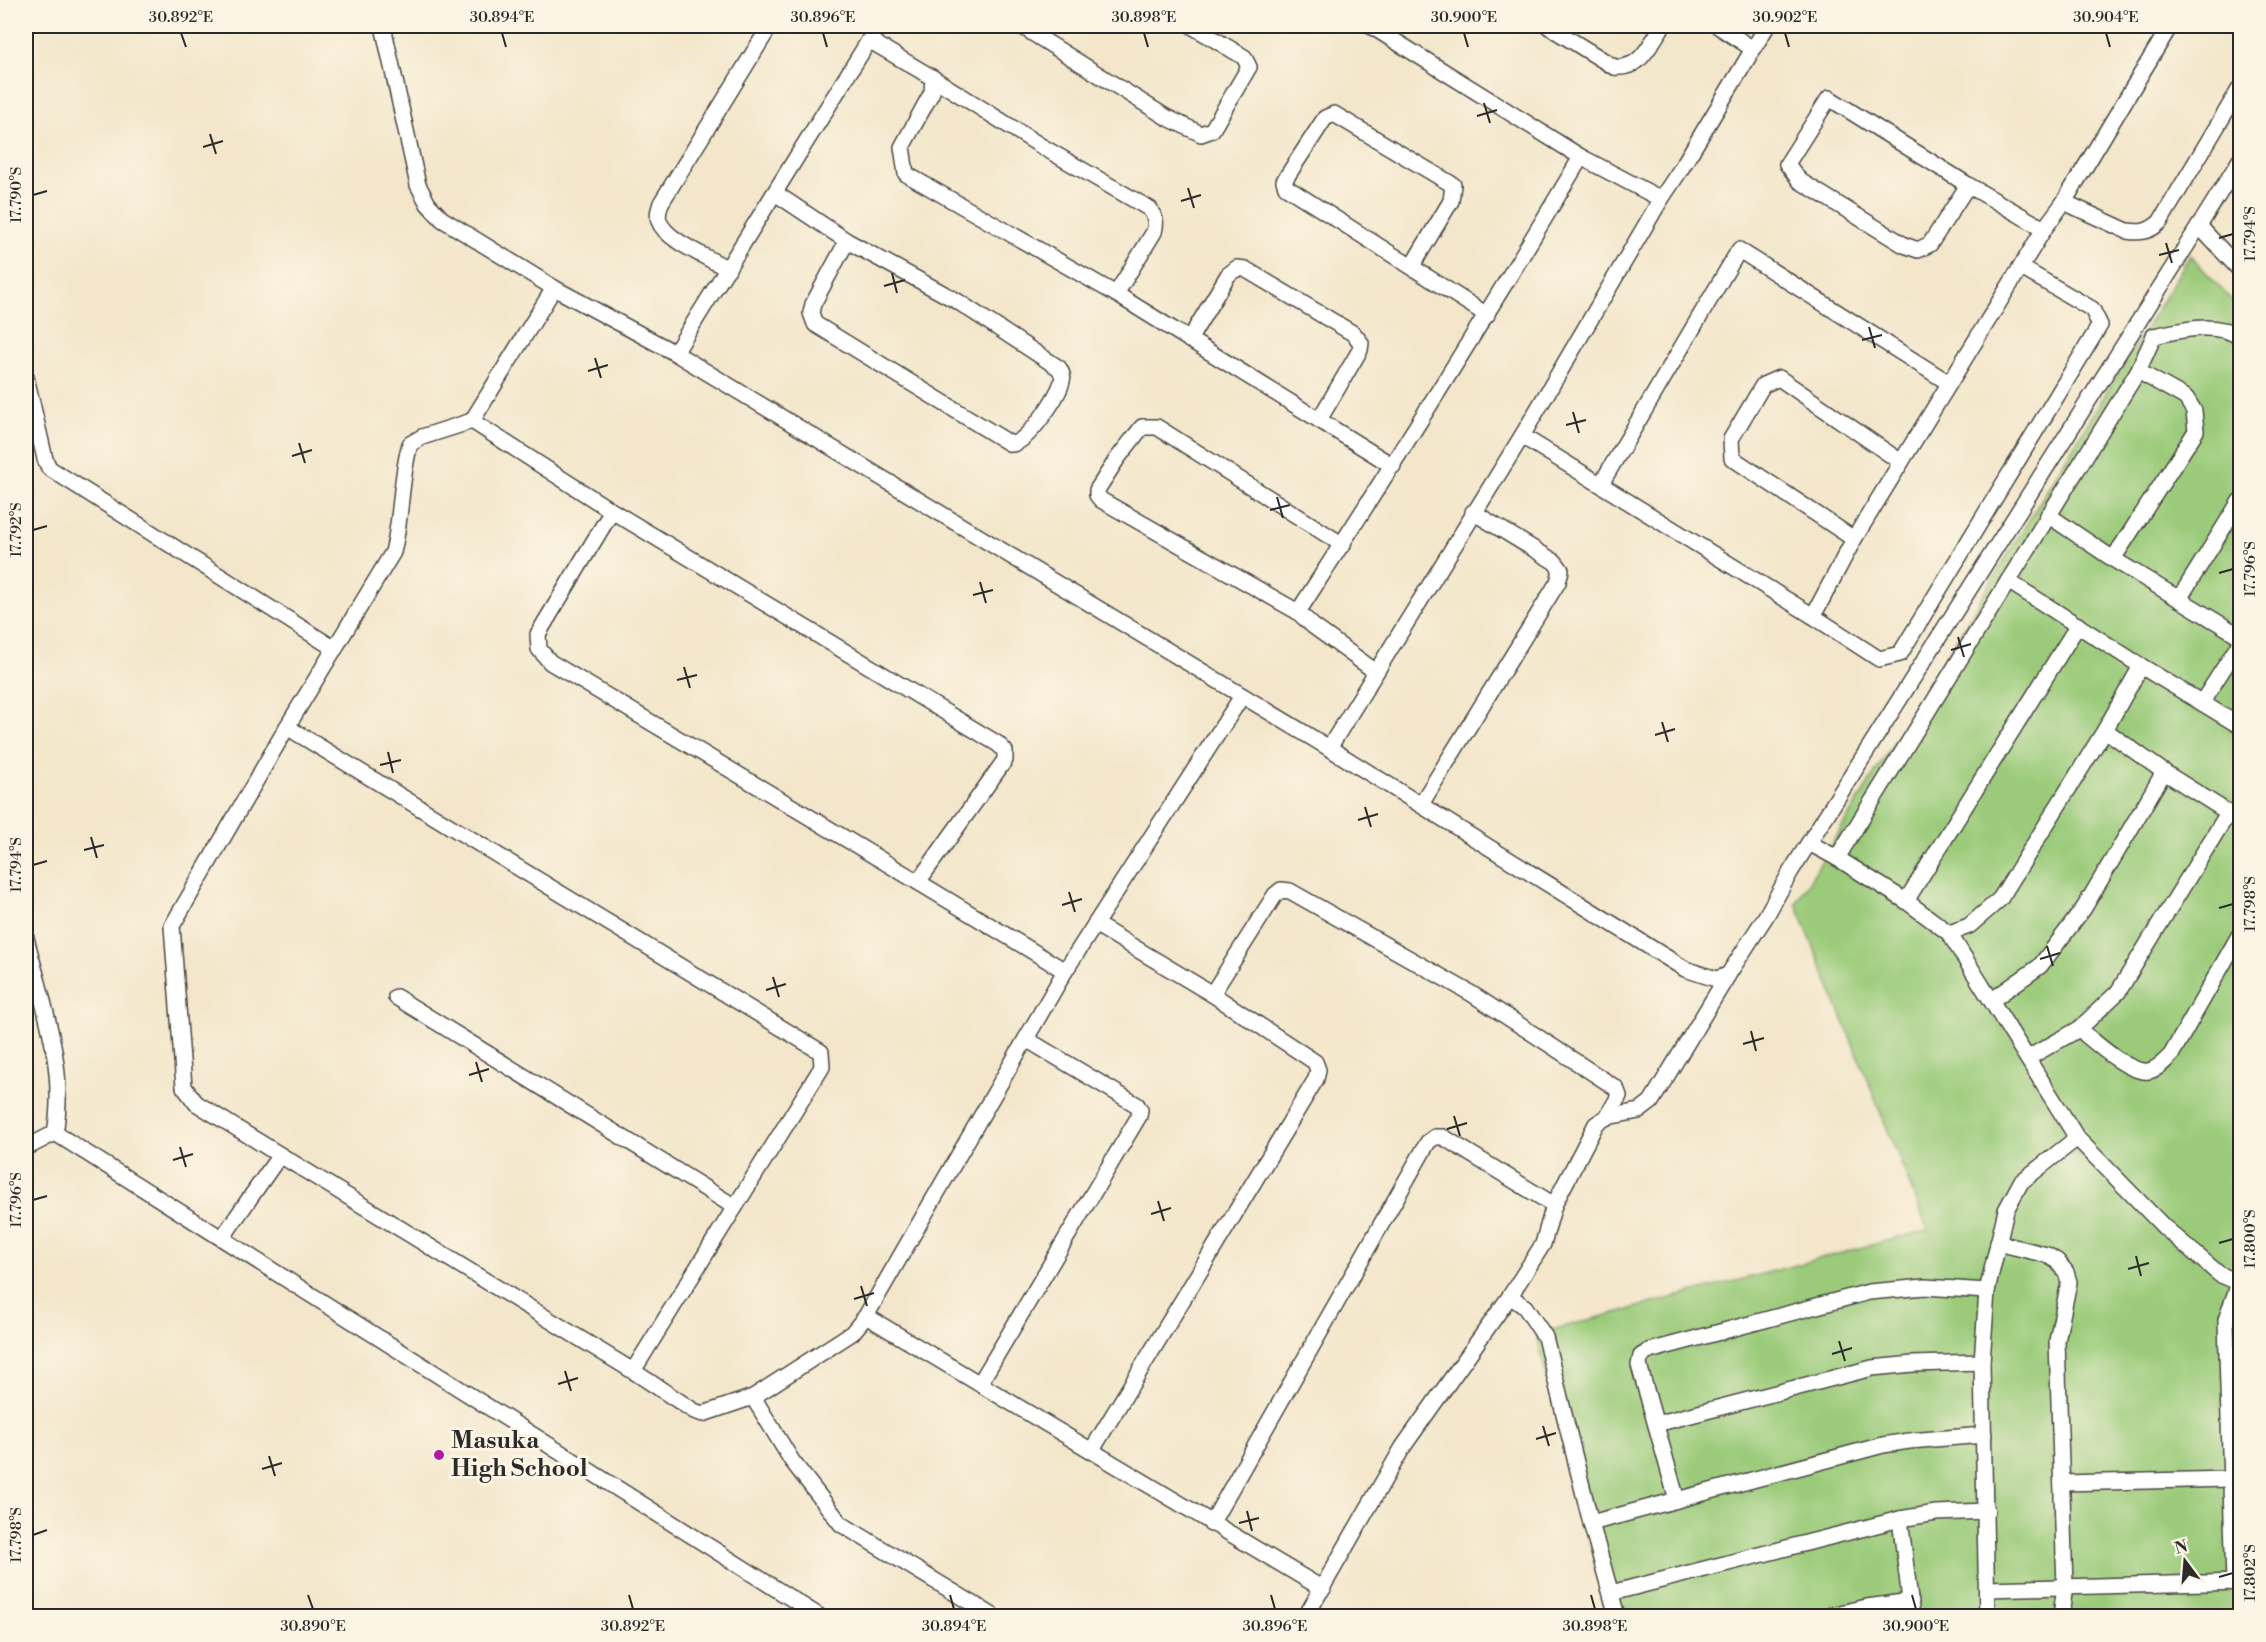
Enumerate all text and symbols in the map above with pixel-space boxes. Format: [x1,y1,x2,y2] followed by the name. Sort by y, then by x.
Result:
[149,8,213,27] text: 30.892°E
[470,8,534,27] text: 30.894°E
[791,8,855,27] text: 30.896°E
[1112,8,1176,27] text: 30.898°E
[1431,8,1497,27] text: 30.900°E
[1753,8,1817,27] text: 30.902°E
[2073,8,2139,27] text: 30.904°E
[7,167,26,223] text: 17.790°S
[2241,206,2260,262] text: 17.794°S
[7,502,26,558] text: 17.792°S
[2241,541,2260,597] text: 17.796°S
[7,837,26,893] text: 17.794°S
[2241,876,2260,932] text: 17.798°S
[7,1172,26,1228] text: 17.796°S
[2241,1209,2260,1269] text: 17.800°S
[451,1426,588,1484] place label: Masuka High School
[432,1448,446,1462] marker: Masuka High School
[7,1507,26,1563] text: 17.798°S
[2155,1531,2215,1591] north arrow
[2172,1536,2190,1559] text: N
[2241,1544,2260,1602] text: 17.802°S
[280,1617,346,1636] text: 30.890°E
[601,1617,665,1636] text: 30.892°E
[922,1617,986,1636] text: 30.894°E
[1243,1617,1307,1636] text: 30.896°E
[1563,1617,1627,1636] text: 30.898°E
[1883,1617,1949,1636] text: 30.900°E

